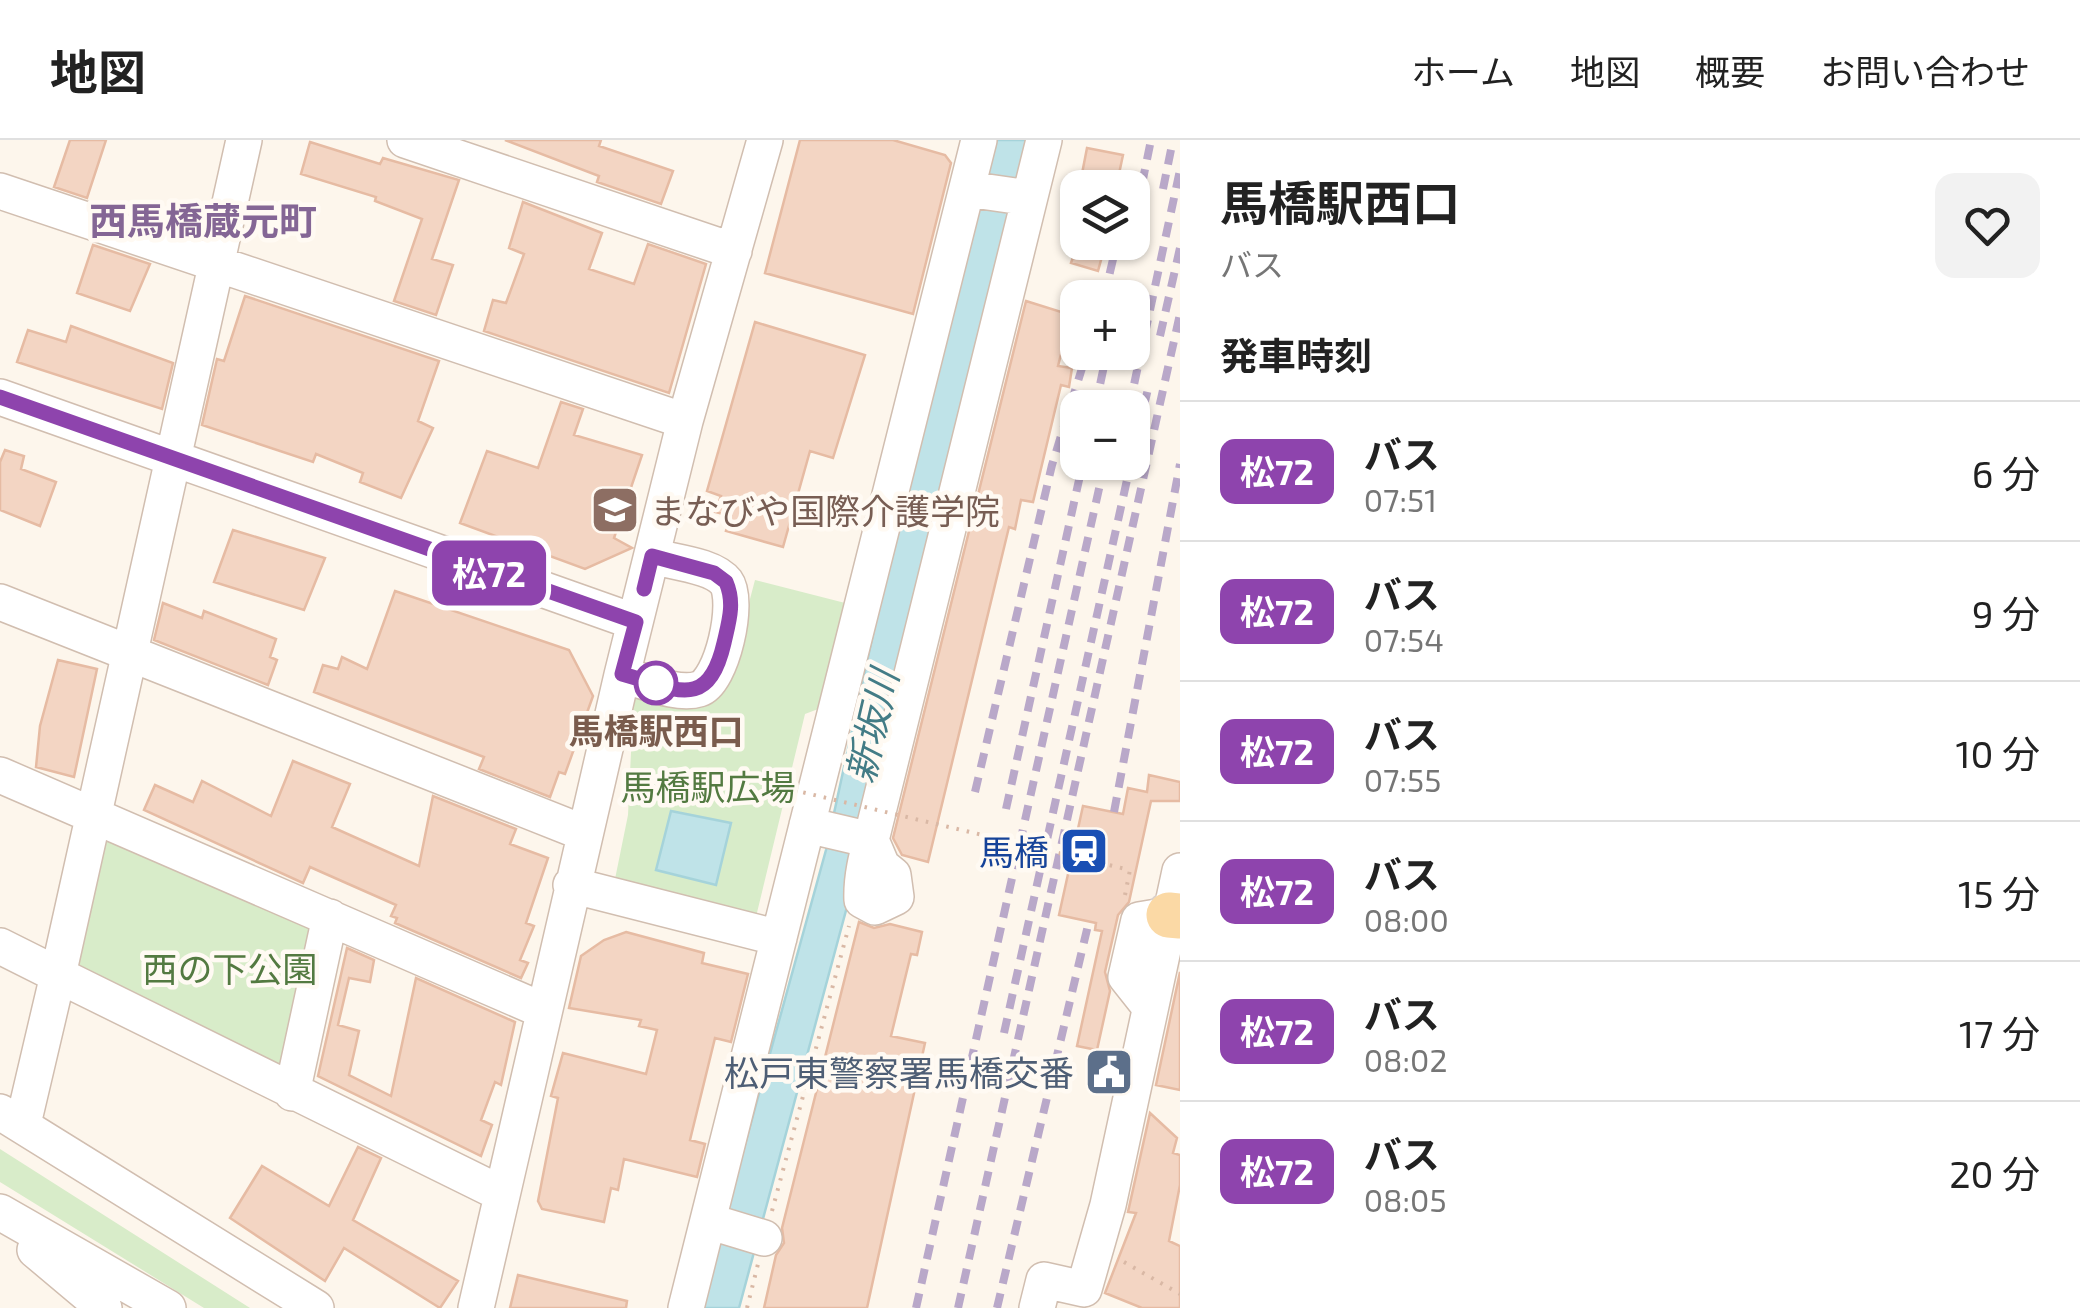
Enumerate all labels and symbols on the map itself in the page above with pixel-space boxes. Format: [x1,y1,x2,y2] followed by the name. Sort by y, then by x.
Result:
[89,197,317,243] district label: 西馬橋蔵元町
[589,484,641,536] school or university icon: まなびや国際介護学院
[650,489,1000,531] place label: まなびや国際介護学院
[432,540,546,606] line badge: 松72
[836,661,907,787] water label: 新坂川
[635,662,677,704] marker: 馬橋駅西口
[568,709,744,751] place label: 馬橋駅西口
[620,765,796,807] park label: 馬橋駅広場
[1058,825,1110,877] station icon: 馬橋
[979,830,1049,872] place label: 馬橋
[142,947,318,989] park label: 西の下公園
[1083,1046,1135,1098] public building icon: 松戸東警察署馬橋交番
[724,1051,1074,1093] place label: 松戸東警察署馬橋交番

